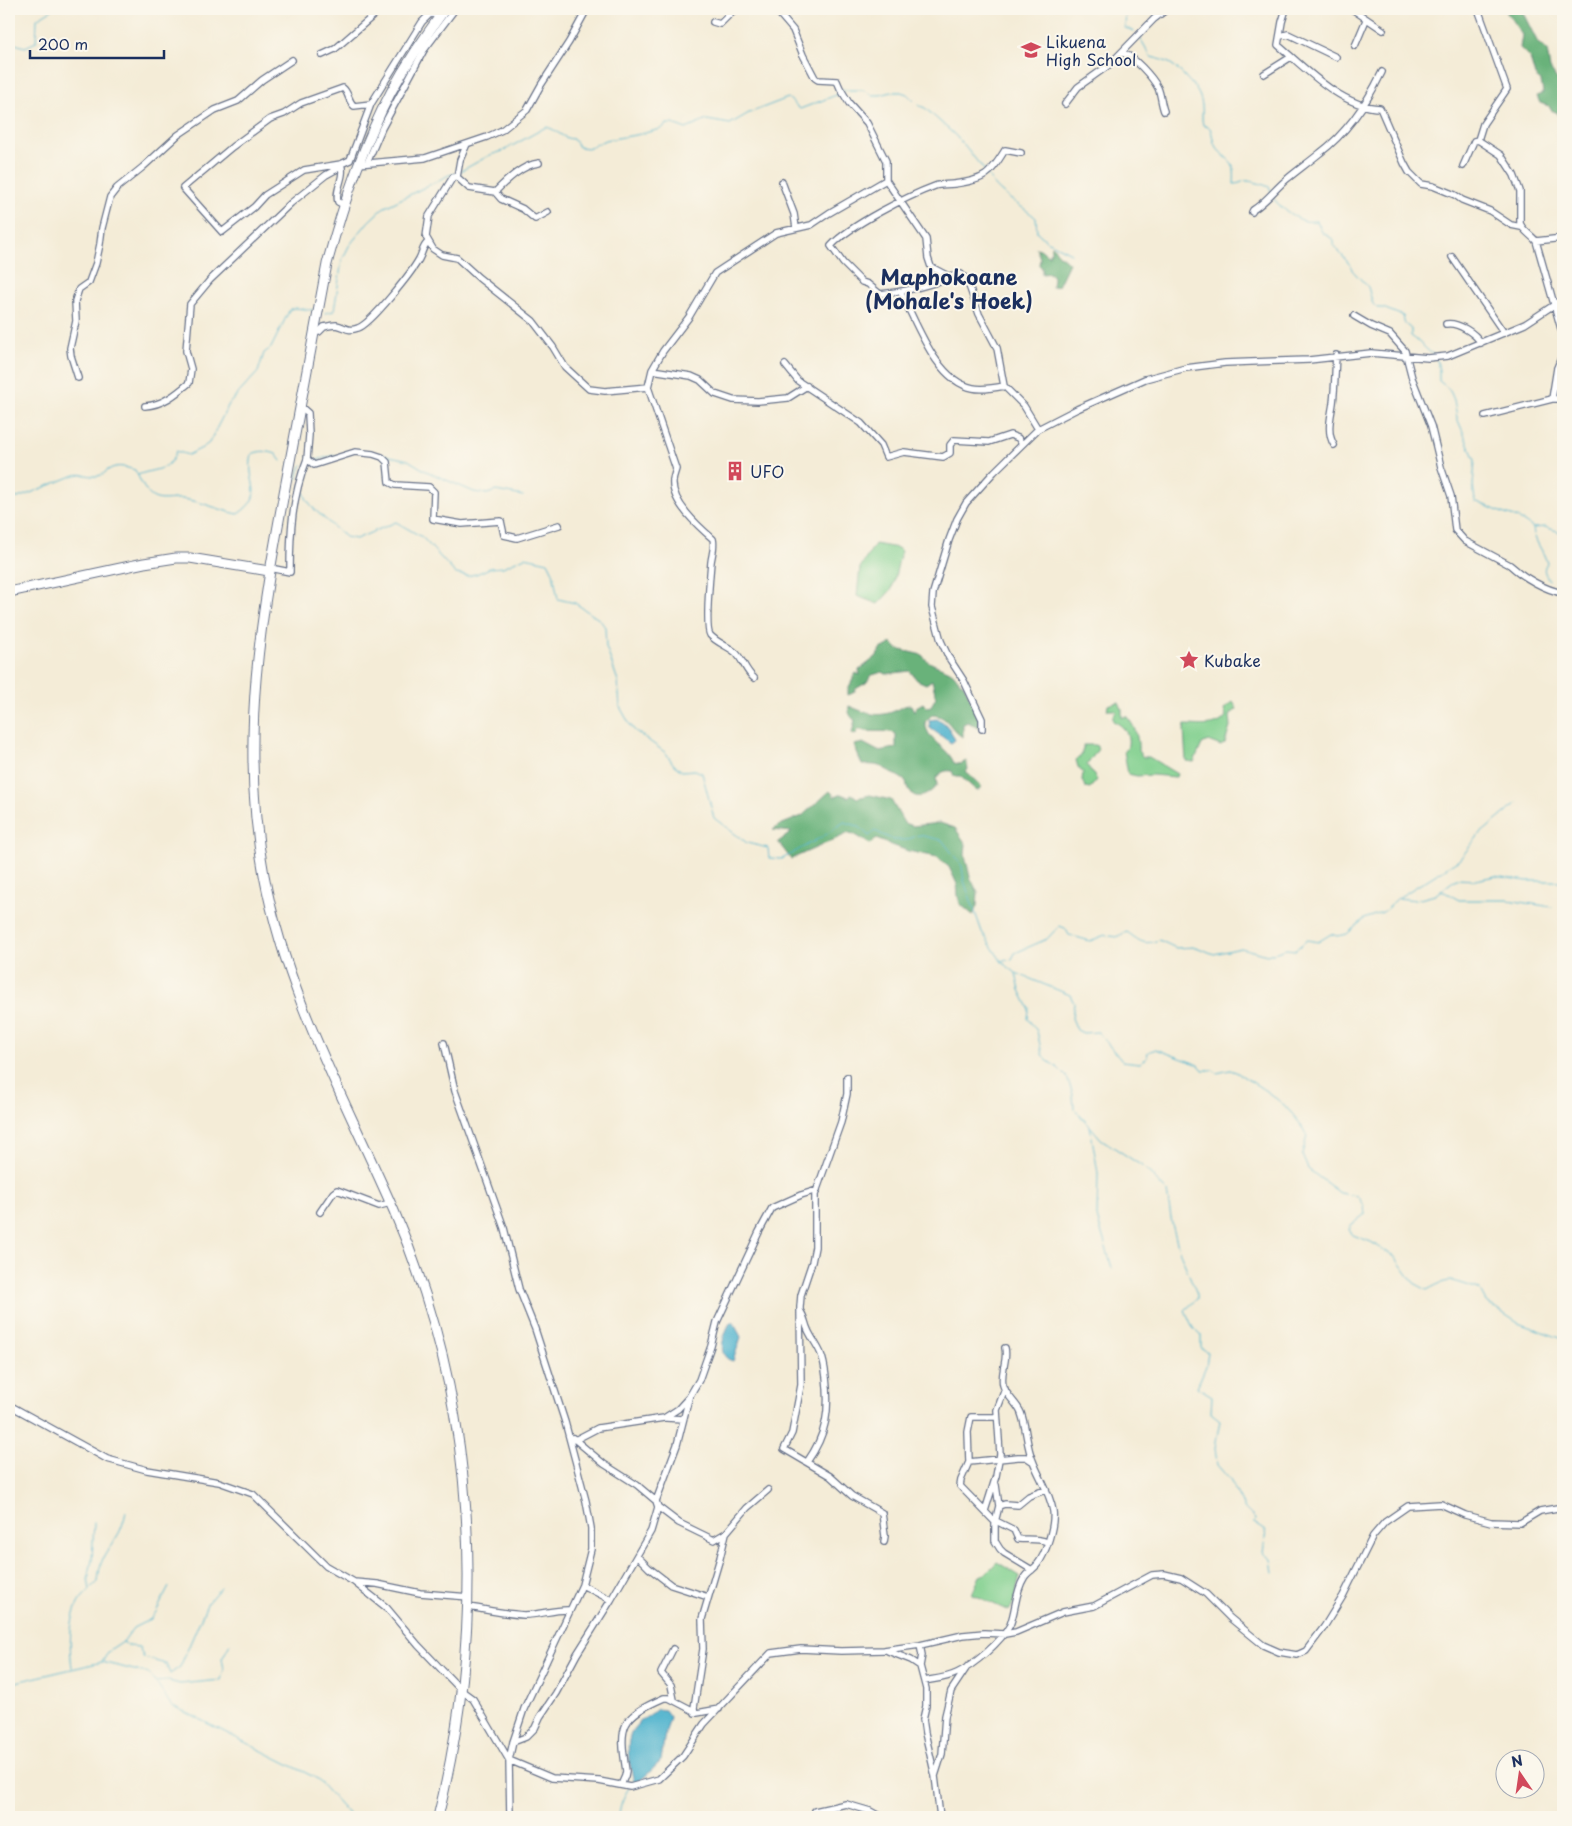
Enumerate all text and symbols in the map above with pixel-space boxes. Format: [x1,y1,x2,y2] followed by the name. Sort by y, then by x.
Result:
[30,28,164,60] scale bar
[1046,29,1136,71] place label: Likuena High School
[38,32,88,55] text: 200 m
[1020,39,1042,61] school or university icon: Likuena High School
[865,260,1033,316] district label: Maphokoane (Mohale's Hoek)
[750,459,784,483] place label: UFO
[724,460,746,482] building icon: UFO
[1204,648,1261,672] place label: Kubake
[1178,649,1200,671] place icon: Kubake
[1494,1748,1544,1798] north arrow
[1509,1749,1525,1772] text: N

